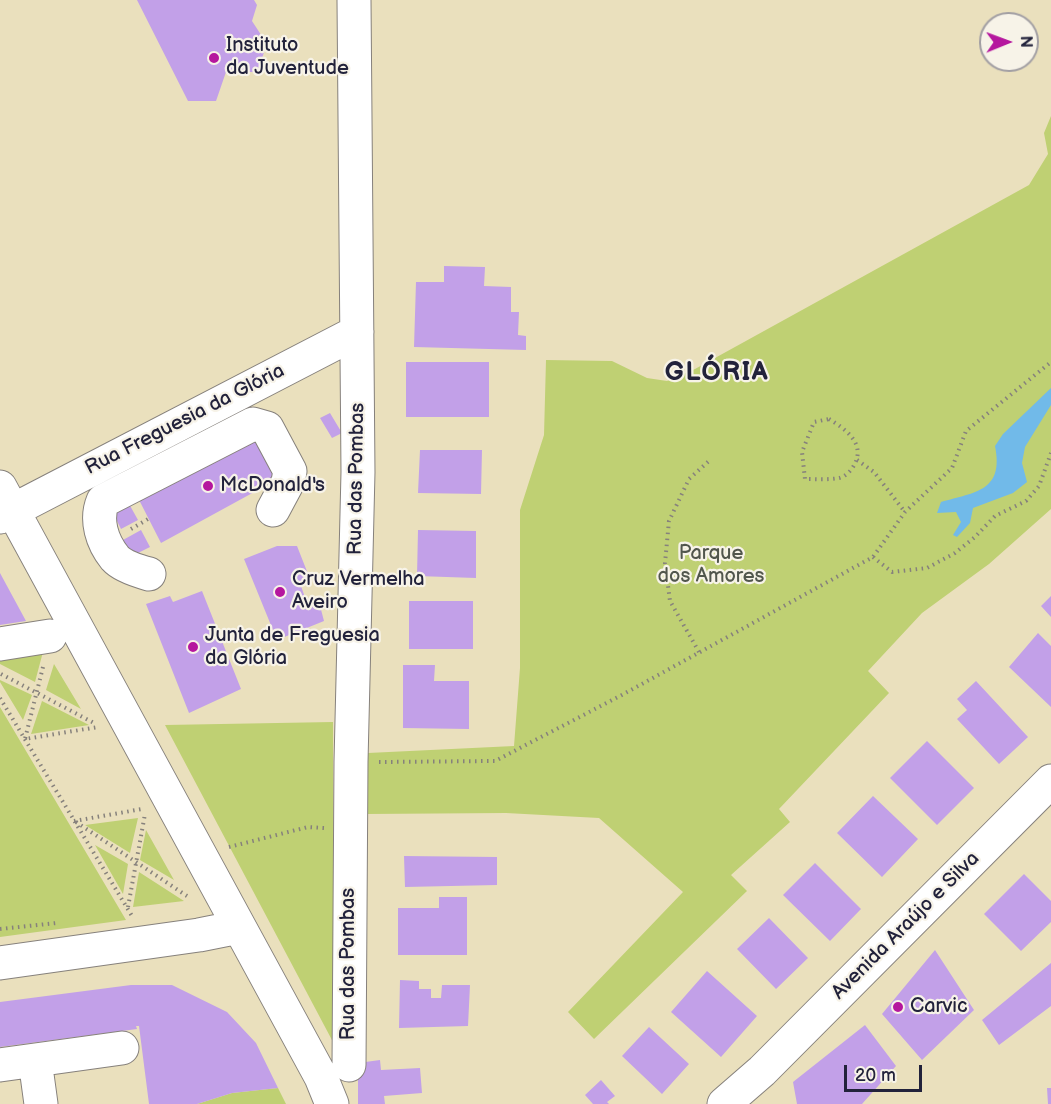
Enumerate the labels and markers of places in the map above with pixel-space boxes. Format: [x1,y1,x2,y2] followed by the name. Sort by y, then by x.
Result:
[226,34,349,81] place label: Instituto da Juventude
[207,51,221,65] marker: Instituto da Juventude
[220,474,325,498] place label: McDonald's
[201,479,215,493] marker: McDonald's
[292,568,425,615] place label: Cruz Vermelha Aveiro
[273,585,287,599] marker: Cruz Vermelha Aveiro
[205,624,380,671] place label: Junta de Freguesia da Glória
[186,640,200,654] marker: Junta de Freguesia da Glória
[910,995,968,1019] place label: Carvic
[891,1000,905,1014] marker: Carvic

